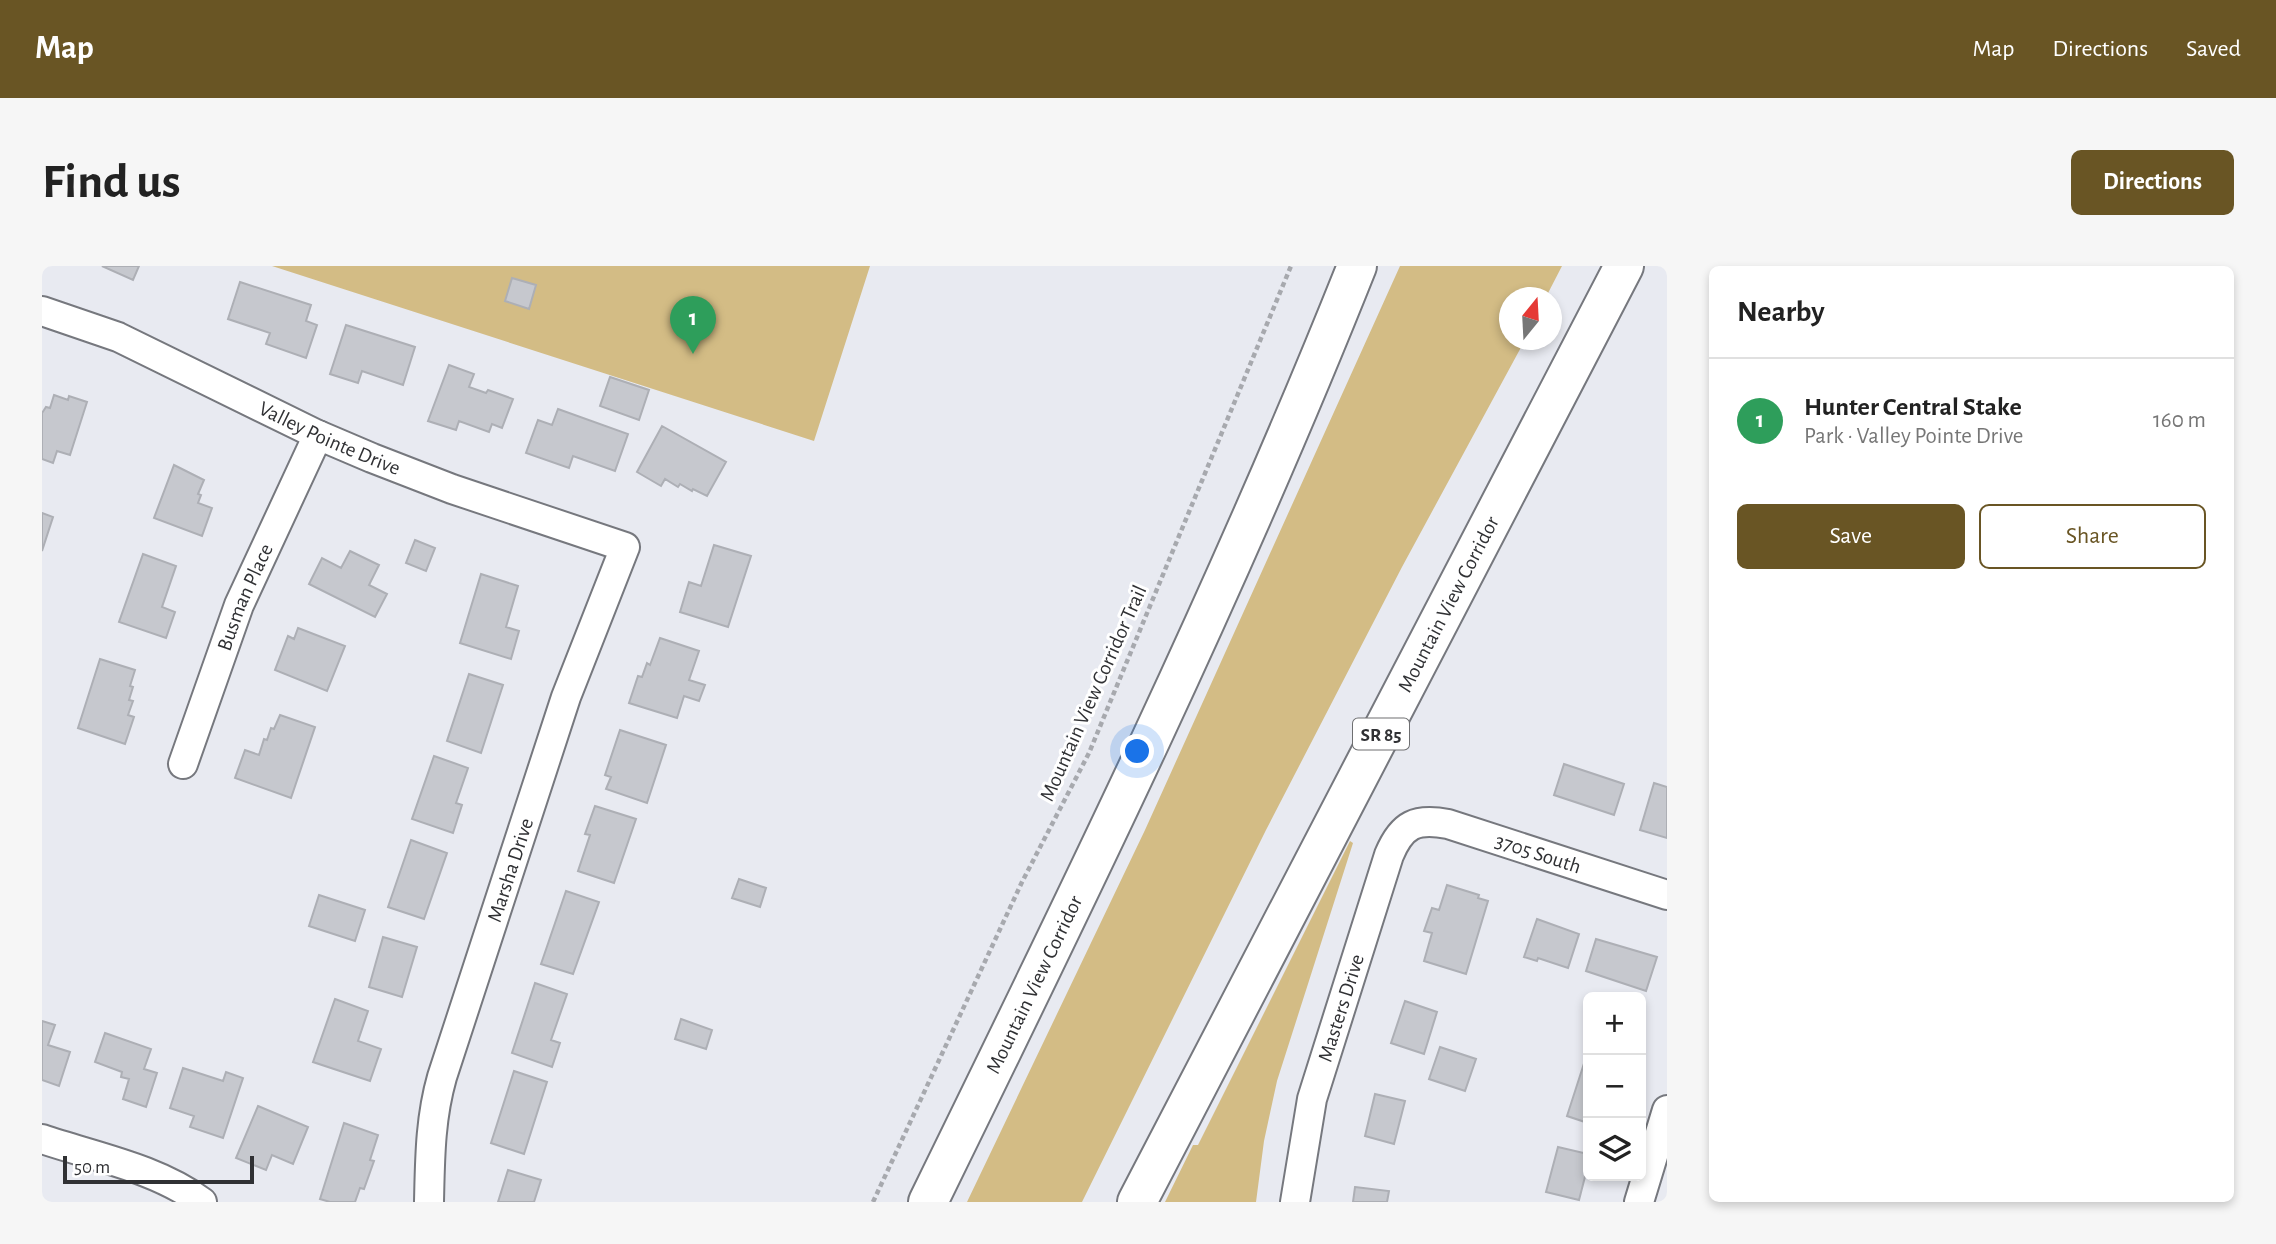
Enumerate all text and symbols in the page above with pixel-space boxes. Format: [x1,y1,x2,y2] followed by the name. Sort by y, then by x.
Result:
[35,32,94,65] text: Map
[1972,37,2014,61] text: Map
[2052,37,2148,61] text: Directions
[2186,37,2241,61] text: Saved
[2071,150,2234,215] button: Directions
[42,158,181,207] text: Find us
[1499,287,1562,350] north arrow
[670,296,716,354] pin: 1
[1737,297,1825,327] text: Nearby
[1804,394,2022,420] text: Hunter Central Stake
[255,398,403,479] street label: Valley Pointe Drive
[1756,409,1764,432] text: 1
[2153,409,2206,432] text: 160 m
[1804,425,2023,448] text: Park · Valley Pointe Drive
[1737,504,1965,569] button: Save
[1979,504,2206,569] button: Share
[1394,513,1503,696] street label: Mountain View Corridor
[214,541,277,654] street label: Busman Place
[1036,582,1151,804] street label: Mountain View Corridor Trail
[1353,719,1409,750] road number: SR 85
[1120,734,1154,768] your location
[484,815,537,925] street label: Marsha Drive
[1493,830,1584,877] street label: 3705 South
[983,892,1087,1077] street label: Mountain View Corridor
[1314,952,1368,1064] street label: Masters Drive
[1583,992,1646,1181] map controls
[1583,992,1646,1055] button: +
[1583,1055,1646,1118] button: −
[1583,1118,1646,1181] button: layers
[63,1153,254,1185] scale bar
[74,1158,110,1177] text: 50 m

